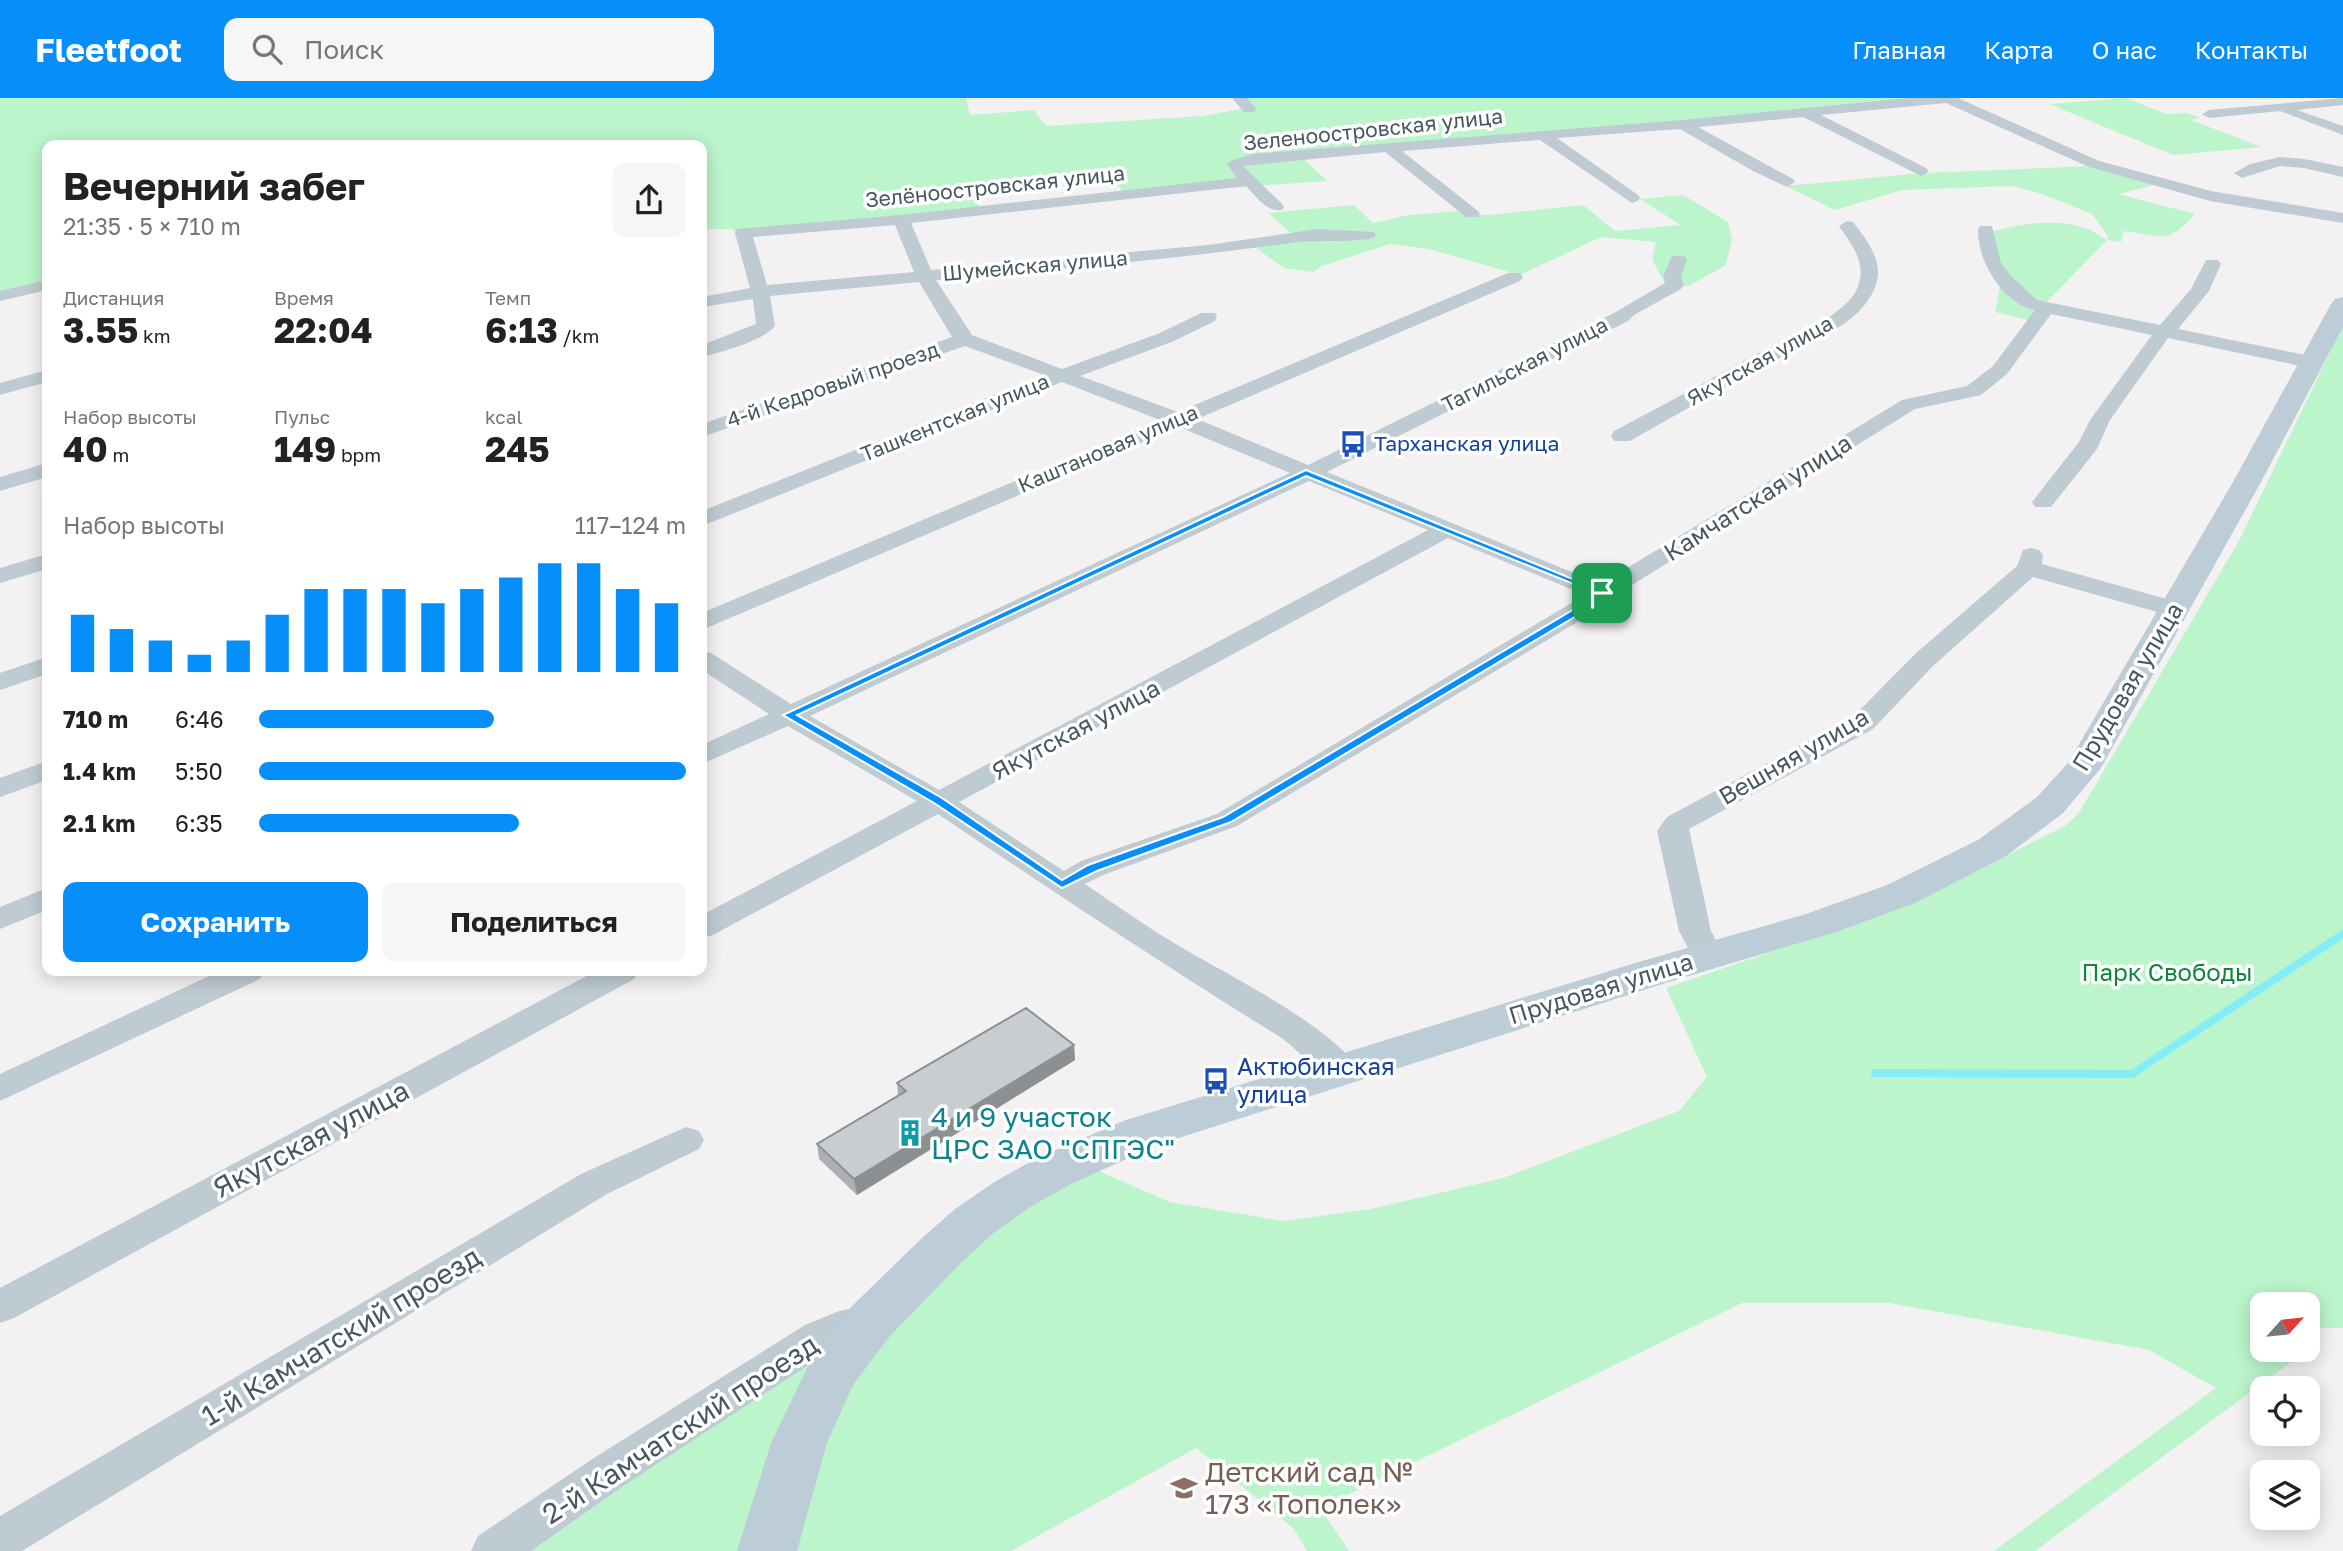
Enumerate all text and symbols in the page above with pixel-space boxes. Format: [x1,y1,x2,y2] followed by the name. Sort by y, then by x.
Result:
[224,18,714,81] search box
[35,30,182,69] text: Fleetfoot
[248,30,286,68] icon: search
[304,34,384,65] text: Поиск
[1852,35,1946,64] text: Главная
[1984,35,2054,64] text: Карта
[2092,35,2157,64] text: О нас
[2195,35,2308,64] text: Контакты
[1242,102,1504,156] street label: Зеленоостровская улица
[864,159,1126,213] street label: Зелёноостровская улица
[63,163,365,208] text: Вечерний забег
[612,163,686,237] button: share
[63,212,241,240] text: 21:35 · 5 × 710 m
[941,244,1129,286] street label: Шумейская улица
[63,286,164,309] text: Дистанция
[274,286,334,309] text: Время
[485,286,531,309] text: Темп
[63,309,138,351] text: 3.55
[274,309,373,351] text: 22:04
[485,309,558,351] text: 6:13
[1682,309,1837,411] street label: Якутская улица
[1437,311,1612,417] street label: Тагильская улица
[138,324,171,347] text: km
[558,324,599,347] text: /km
[723,335,942,433] street label: 4-й Кедровый проезд
[857,367,1053,467] street label: Ташкентская улица
[1014,398,1202,498] street label: Каштановая улица
[63,405,197,428] text: Набор высоты
[274,405,330,428] text: Пульс
[485,405,523,428] text: kcal
[1658,427,1856,566] street label: Камчатская улица
[63,428,108,470] text: 40
[274,428,336,470] text: 149
[485,428,550,470] text: 245
[1338,429,1368,459] bus stop icon: Тарханская улица
[1374,430,1559,456] place label: Тарханская улица
[108,443,129,466] text: m
[336,443,381,466] text: bpm
[63,511,225,539] text: Набор высоты
[575,511,686,539] text: 117–124 m
[1572,563,1632,623] pin
[1583,574,1621,612] icon: arrive
[2065,597,2188,776] street label: Прудовая улица
[986,672,1164,785] street label: Якутская улица
[1713,701,1873,810] street label: Вешняя улица
[63,705,128,733] text: 710 m
[175,705,224,733] text: 6:46
[63,757,136,785] text: 1.4 km
[175,757,223,785] text: 5:50
[63,809,135,837] text: 2.1 km
[175,809,223,837] text: 6:35
[63,882,368,962] button: Сохранить
[382,882,686,962] button: Поделиться
[1505,946,1696,1029] street label: Прудовая улица
[2082,957,2252,986] park label: Парк Свободы
[1237,1051,1395,1108] place label: Актюбинская улица
[1201,1066,1231,1096] bus stop icon: Актюбинская улица
[207,1073,414,1204] street label: Якутская улица
[931,1100,1175,1165] place label: 4 и 9 участок ЦРС ЗАО "СПГЭС"
[895,1118,925,1148] building icon: 4 и 9 участок ЦРС ЗАО "СПГЭС"
[195,1239,486,1432] street label: 1-й Камчатский проезд
[2250,1292,2320,1362] north arrow
[2250,1292,2320,1530] map controls
[536,1327,824,1530] street label: 2-й Камчатский проезд
[2250,1376,2320,1446] button: locate
[1205,1455,1413,1520] place label: Детский сад № 173 «Тополек»
[2250,1460,2320,1530] button: layers
[1169,1473,1199,1503] school or university icon: Детский сад № 173 «Тополек»

